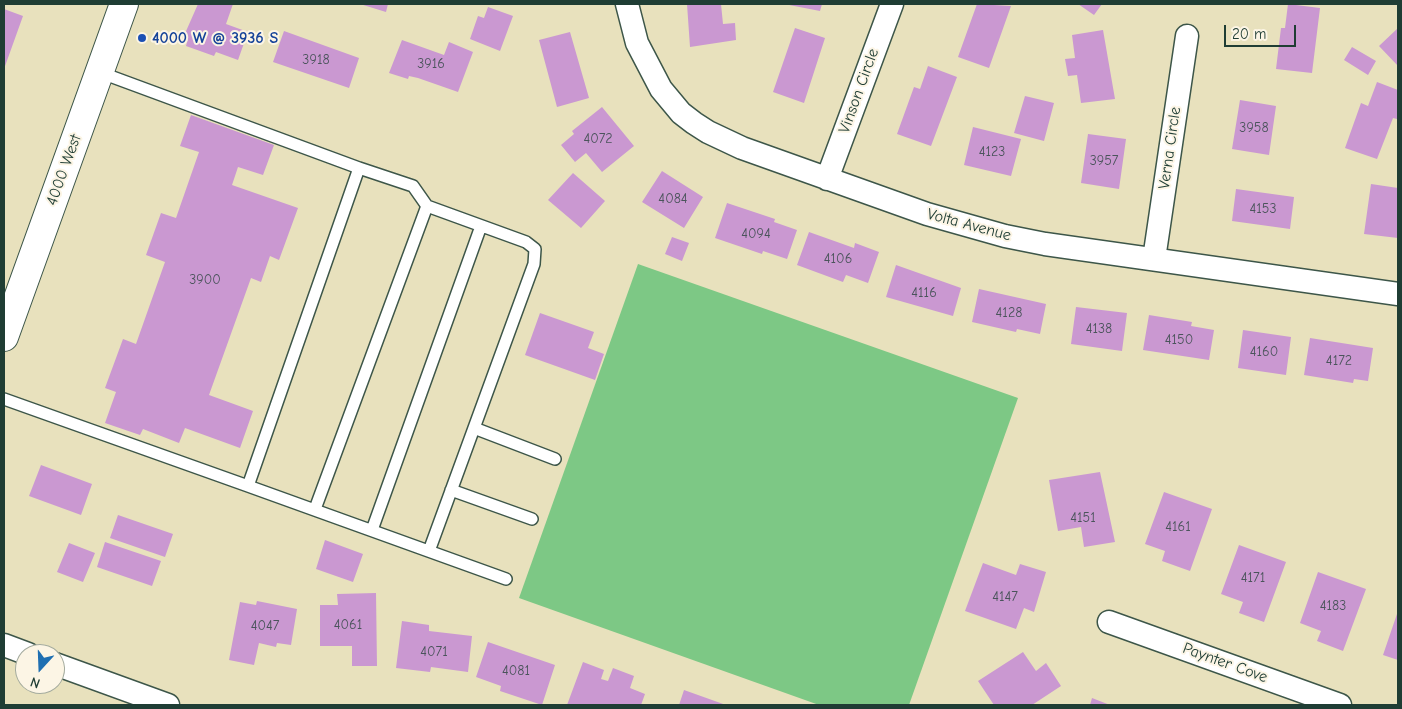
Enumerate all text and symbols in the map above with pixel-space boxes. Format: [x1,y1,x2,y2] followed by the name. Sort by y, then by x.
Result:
[1227,15,1300,47] scale bar
[1232,25,1266,43] text: 20 m
[152,28,278,48] place label: 4000 W @ 3936 S
[136,32,148,44] marker: 4000 W @ 3936 S
[835,46,883,136] street label: Vinson Circle
[302,52,330,68] house number: 3918
[417,56,445,72] house number: 3916
[1155,106,1185,190] street label: Verna Circle
[1239,120,1269,136] house number: 3958
[583,131,613,147] house number: 4072
[42,132,86,208] street label: 4000 West
[979,144,1005,160] house number: 4123
[1090,153,1118,169] house number: 3957
[658,191,688,207] house number: 4084
[1250,201,1276,217] house number: 4153
[925,205,1013,245] street label: Volta Avenue
[741,226,771,242] house number: 4094
[824,251,852,267] house number: 4106
[189,272,221,288] house number: 3900
[911,285,937,301] house number: 4116
[996,305,1022,321] house number: 4128
[1086,321,1112,337] house number: 4138
[1165,332,1193,348] house number: 4150
[1250,344,1278,360] house number: 4160
[1326,353,1352,369] house number: 4172
[1070,510,1096,526] house number: 4151
[1165,519,1191,535] house number: 4161
[1241,570,1265,586] house number: 4171
[992,589,1018,605] house number: 4147
[1320,598,1346,614] house number: 4183
[334,617,362,633] house number: 4061
[251,618,279,634] house number: 4047
[1180,639,1270,687] street label: Paynter Cove
[15,644,65,694] north arrow
[420,644,448,660] house number: 4071
[502,663,530,679] house number: 4081
[28,673,42,692] text: N

